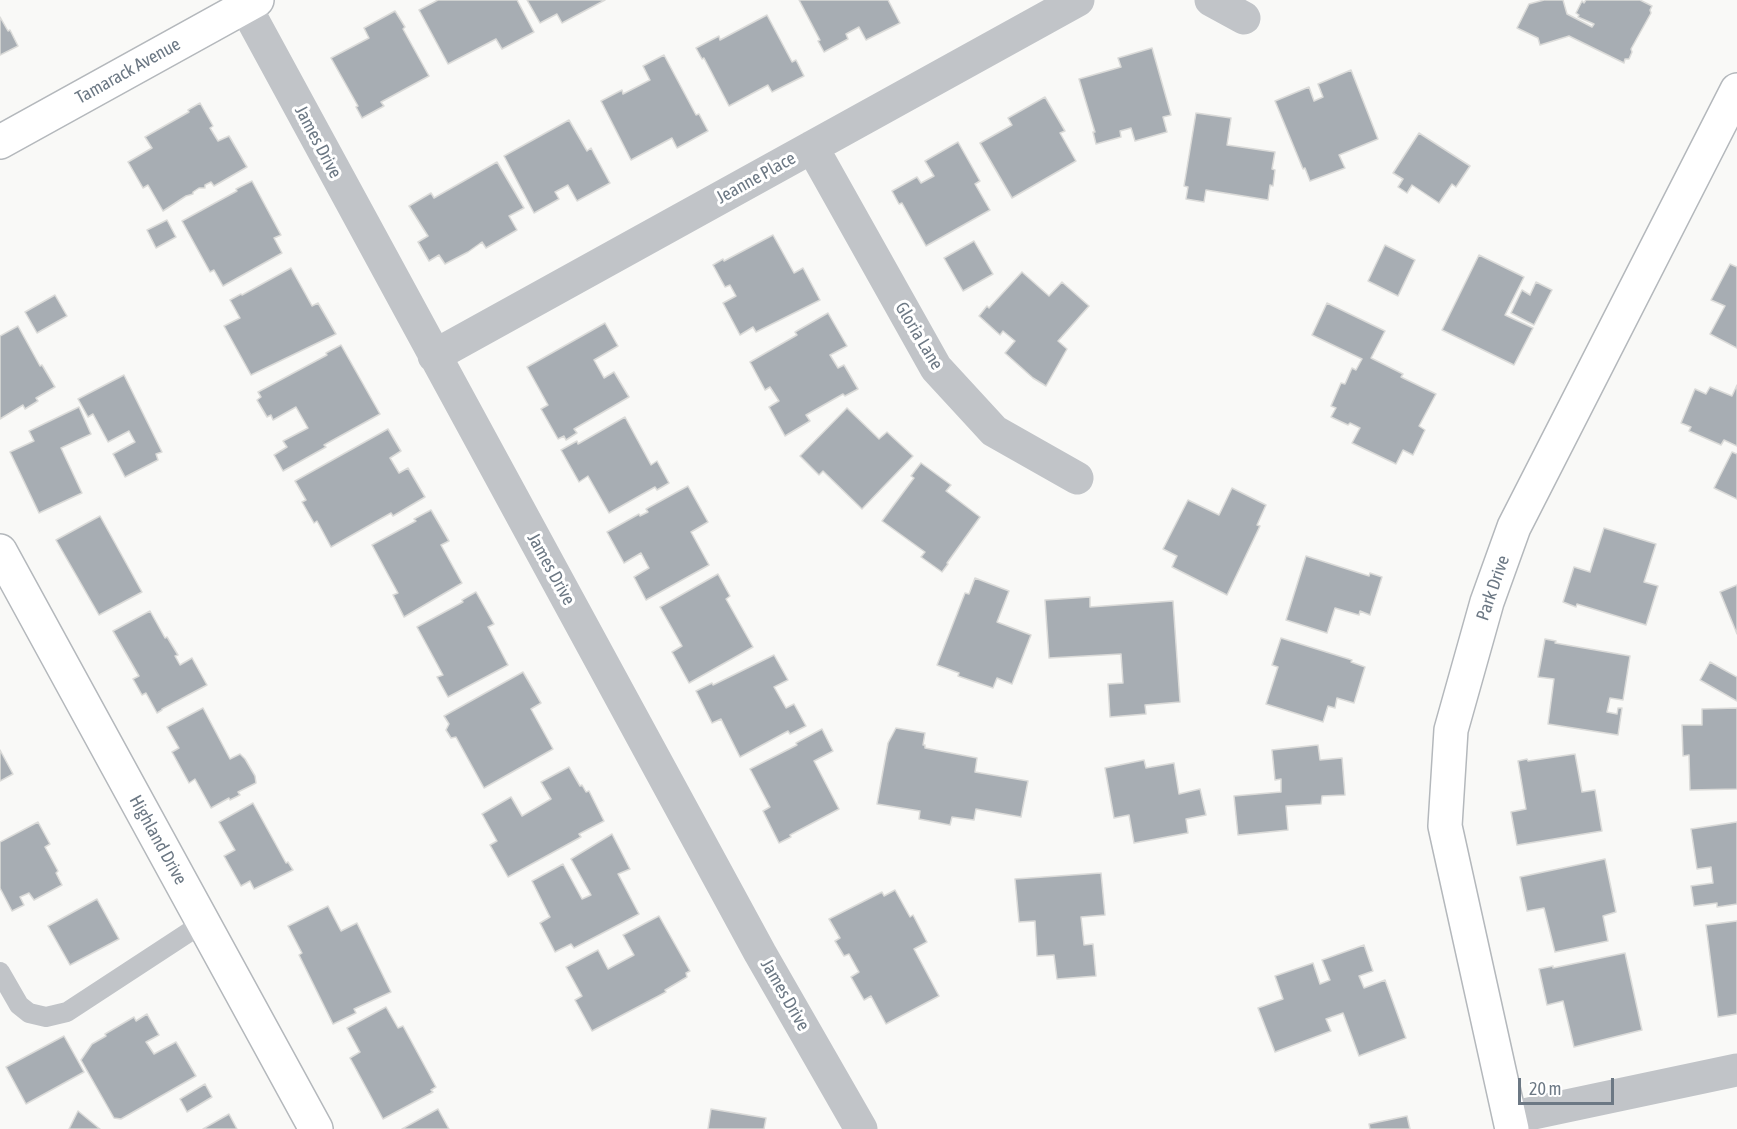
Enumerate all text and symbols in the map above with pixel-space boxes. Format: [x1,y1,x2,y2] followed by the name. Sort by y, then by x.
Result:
[72,33,184,109] street label: Tamarack Avenue
[290,102,346,182] street label: James Drive
[713,147,799,209] street label: Jeanne Place
[890,298,948,374] street label: Gloria Lane
[522,529,580,609] street label: James Drive
[1472,553,1514,623] street label: Park Drive
[125,792,191,888] street label: Highland Drive
[756,955,814,1035] street label: James Drive
[1521,1066,1617,1104] scale bar
[1529,1078,1561,1099] text: 20 m

